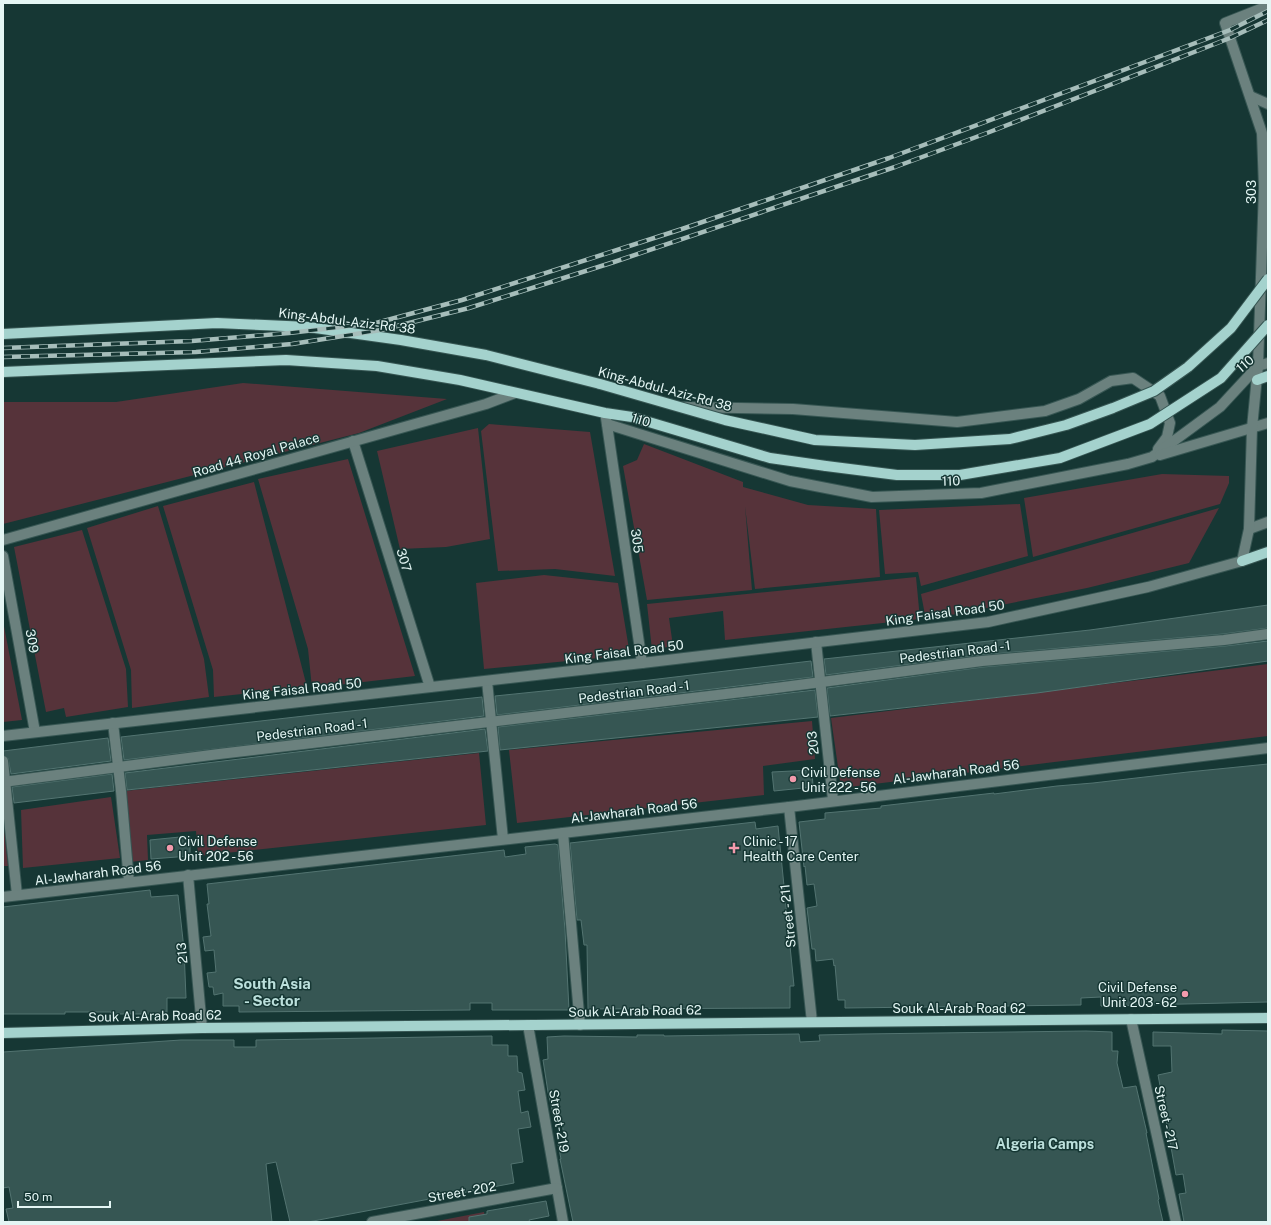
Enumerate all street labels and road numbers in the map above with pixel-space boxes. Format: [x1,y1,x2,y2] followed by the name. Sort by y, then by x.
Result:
[1244,180,1259,204] street label: 303
[278,305,416,337] street label: King-Abdul-Aziz-Rd 38
[1233,352,1257,376] street label: 110
[596,364,734,414] street label: King-Abdul-Aziz-Rd 38
[630,410,652,430] street label: 110
[191,430,321,480] street label: Road 44 Royal Palace
[941,473,961,489] street label: 110
[628,528,646,554] street label: 305
[393,547,415,574] street label: 307
[885,597,1006,629] street label: King Faisal Road 50
[23,628,41,654] street label: 309
[564,637,685,667] street label: King Faisal Road 50
[899,638,1011,666] street label: Pedestrian Road - 1
[242,675,363,703] street label: King Faisal Road 50
[578,678,690,706] street label: Pedestrian Road - 1
[256,716,368,744] street label: Pedestrian Road - 1
[804,730,822,756] street label: 203
[892,757,1020,787] street label: Al-Jawharah Road 56
[570,796,698,826] street label: Al-Jawharah Road 56
[34,858,162,888] street label: Al-Jawharah Road 56
[777,883,799,949] street label: Street - 211
[174,942,190,964] street label: 213
[892,1001,1026,1016] street label: Souk Al-Arab Road 62
[568,1002,702,1020] street label: Souk Al-Arab Road 62
[88,1007,222,1025] street label: Souk Al-Arab Road 62
[1151,1084,1181,1152] street label: Street - 217
[546,1088,572,1154] street label: Street-219
[427,1179,498,1205] street label: Street - 202

